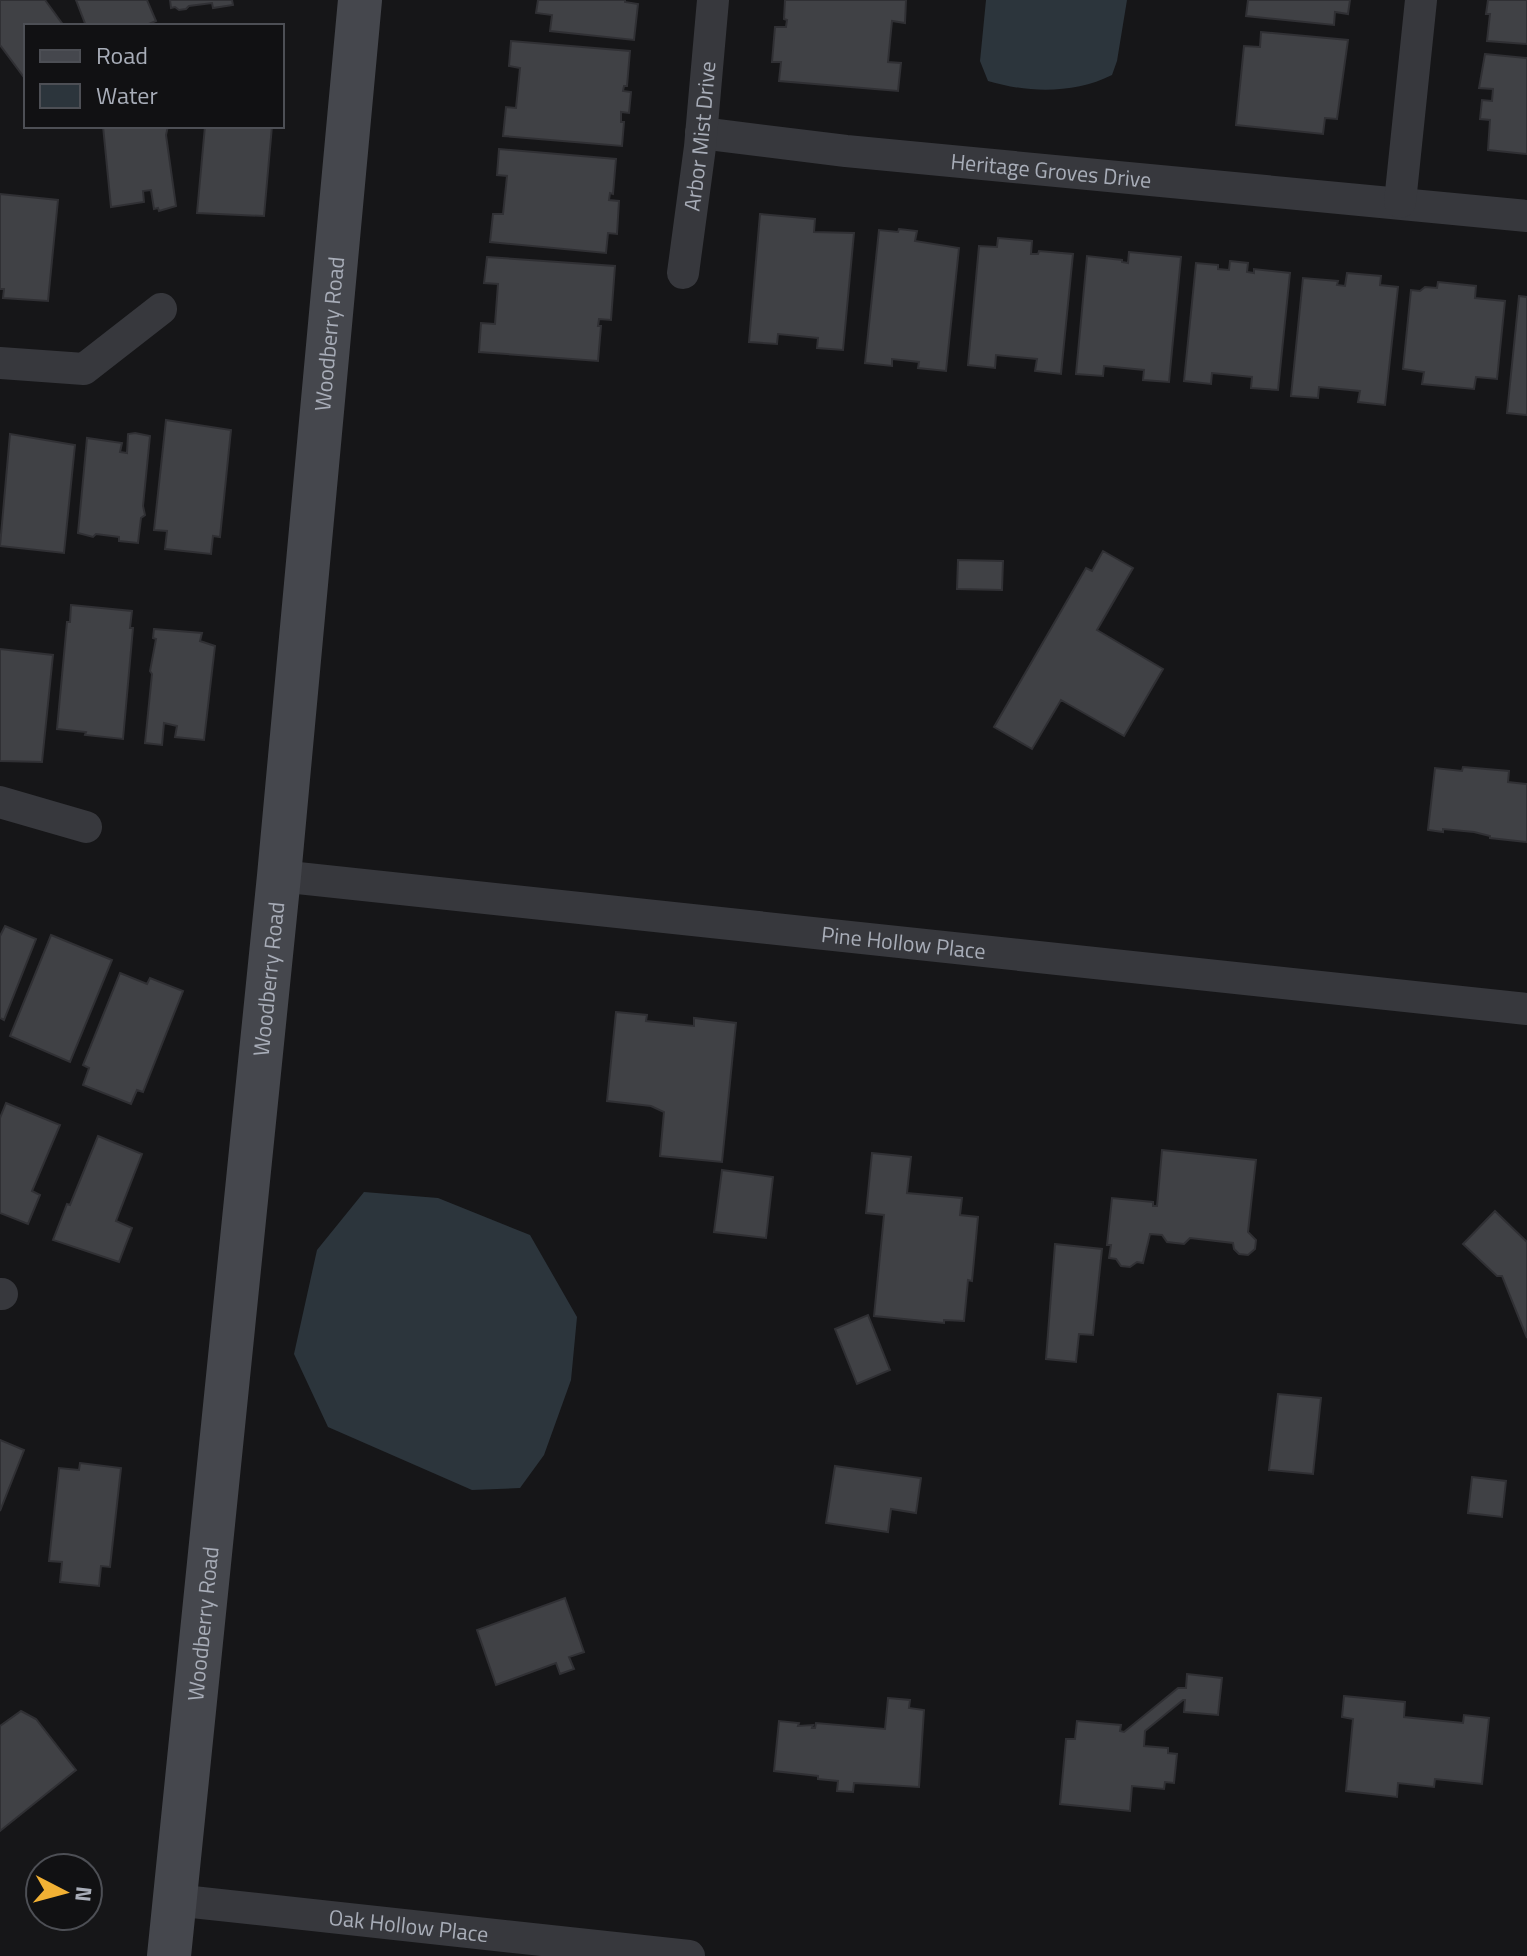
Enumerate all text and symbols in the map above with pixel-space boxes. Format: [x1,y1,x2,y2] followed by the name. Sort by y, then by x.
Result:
[24,24,284,128] legend
[96,37,148,73] text: Road
[675,60,725,213] street label: Arbor Mist Drive
[96,77,158,113] text: Water
[949,144,1153,197] street label: Heritage Groves Drive
[305,255,353,413] street label: Woodberry Road
[244,900,293,1058] street label: Woodberry Road
[820,917,987,968] street label: Pine Hollow Place
[178,1545,228,1703] street label: Woodberry Road
[24,1852,104,1932] north arrow
[66,1885,102,1903] text: N
[327,1900,490,1951] street label: Oak Hollow Place

